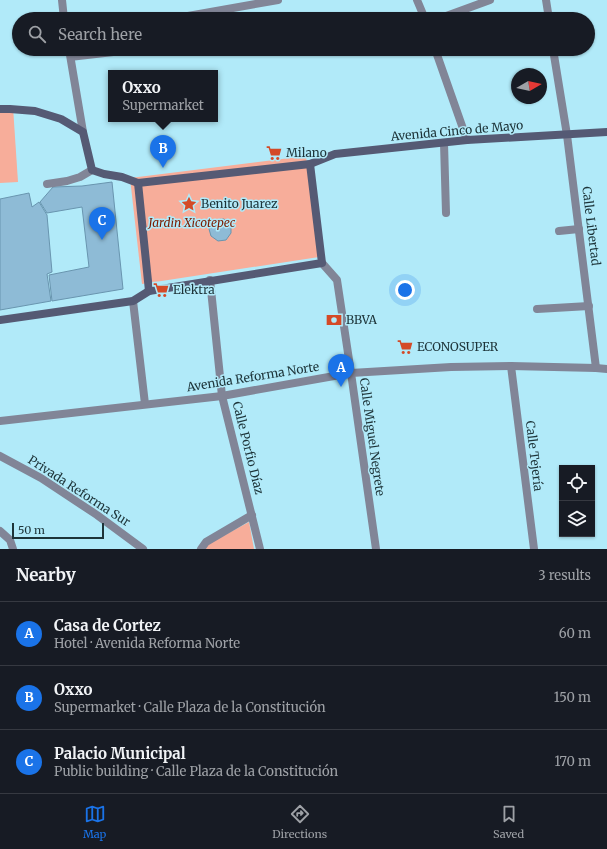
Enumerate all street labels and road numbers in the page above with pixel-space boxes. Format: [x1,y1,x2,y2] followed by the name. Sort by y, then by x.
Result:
[389,117,524,144] street label: Avenida Cinco de Mayo
[579,185,604,266] street label: Calle Libertad
[185,359,320,395] street label: Avenida Reforma Norte
[357,377,388,497] street label: Calle Miguel Negrete
[230,400,267,496] street label: Calle Porfio Díaz
[523,420,546,493] street label: Calle Tejería
[25,452,134,530] street label: Privada Reforma Sur

